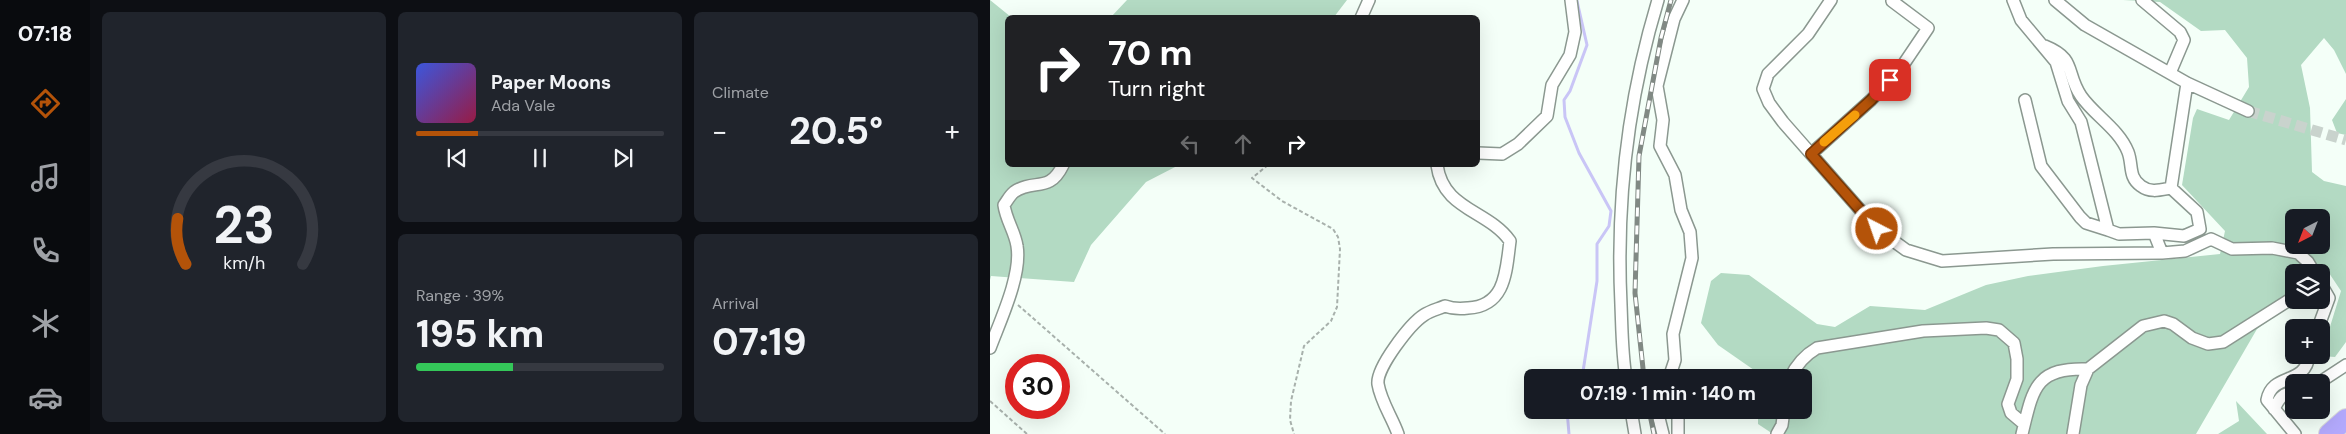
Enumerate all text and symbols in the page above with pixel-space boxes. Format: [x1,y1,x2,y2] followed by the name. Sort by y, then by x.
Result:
[18,19,72,48] text: 07:18
[1108,30,1192,76] text: 70 m
[1025,35,1090,100] icon: right
[1869,59,1911,101] pin
[1876,66,1904,94] icon: arrive
[491,70,611,95] text: Paper Moons
[1108,74,1205,103] text: Turn right
[712,82,769,103] text: Climate
[28,86,63,121] icon: directions
[491,95,555,116] text: Ada Vale
[789,106,883,156] text: 20.5°
[712,113,727,150] text: −
[945,113,960,150] text: +
[1176,130,1204,158] icon: left
[1229,130,1257,158] icon: ahead
[1282,130,1310,158] icon: right
[443,144,471,172] icon: previous
[526,144,554,172] icon: pause
[609,144,637,172] icon: next
[28,160,63,195] icon: music
[213,191,275,259] text: 23
[1850,202,1902,254] position arrow
[2285,209,2330,254] north arrow
[2285,209,2330,419] map controls
[28,233,63,268] icon: phone
[223,251,265,275] text: km/h
[2285,264,2330,309] button: layers
[416,285,504,306] text: Range · 39%
[712,293,759,314] text: Arrival
[28,306,63,341] icon: climate
[416,309,544,359] text: 195 km
[712,317,807,367] text: 07:19
[2285,319,2330,364] button: +
[1005,354,1070,419] speed limit sign: 30
[2285,374,2330,419] button: −
[28,380,63,415] icon: car
[1580,381,1756,406] text: 07:19 · 1 min · 140 m

